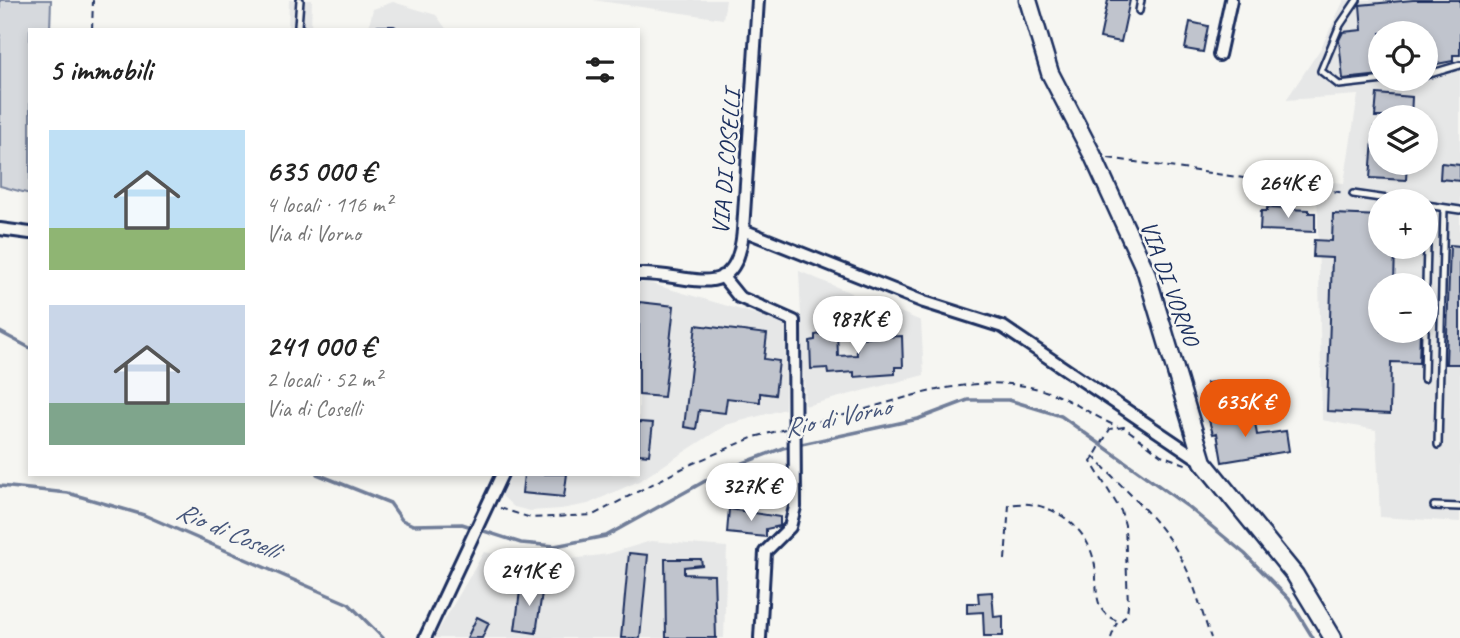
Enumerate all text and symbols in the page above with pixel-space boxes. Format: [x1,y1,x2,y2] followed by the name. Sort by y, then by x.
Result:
[1368,21,1438,343] map controls
[1368,21,1438,91] button: locate
[49,51,152,89] text: 5 immobili
[581,51,619,89] icon: filters
[705,84,748,236] street label: VIA DI COSELLI
[1368,105,1438,175] button: layers
[266,152,375,190] text: 635 000 €
[105,158,189,242] icon: home
[1231,160,1345,220] pin: 264K €
[1258,168,1318,197] text: 264K €
[1368,189,1438,259] button: +
[266,190,392,219] text: 4 locali · 116 m²
[1134,217,1207,351] street label: VIA DI VORNO
[266,219,361,248] text: Via di Vorno
[1368,273,1438,343] button: −
[801,296,915,356] pin: 987K €
[829,304,887,333] text: 987K €
[266,327,375,365] text: 241 000 €
[105,333,189,417] icon: home
[266,365,381,394] text: 2 locali · 52 m²
[1188,380,1302,439] pin: 635K €
[1216,387,1274,416] text: 635K €
[781,389,898,445] water label: Rio di Vorno
[266,394,362,423] text: Via di Coselli
[694,463,808,523] pin: 327K €
[722,471,780,500] text: 327K €
[172,494,290,569] water label: Rio di Coselli
[472,548,586,608] pin: 241K €
[500,556,558,585] text: 241K €

